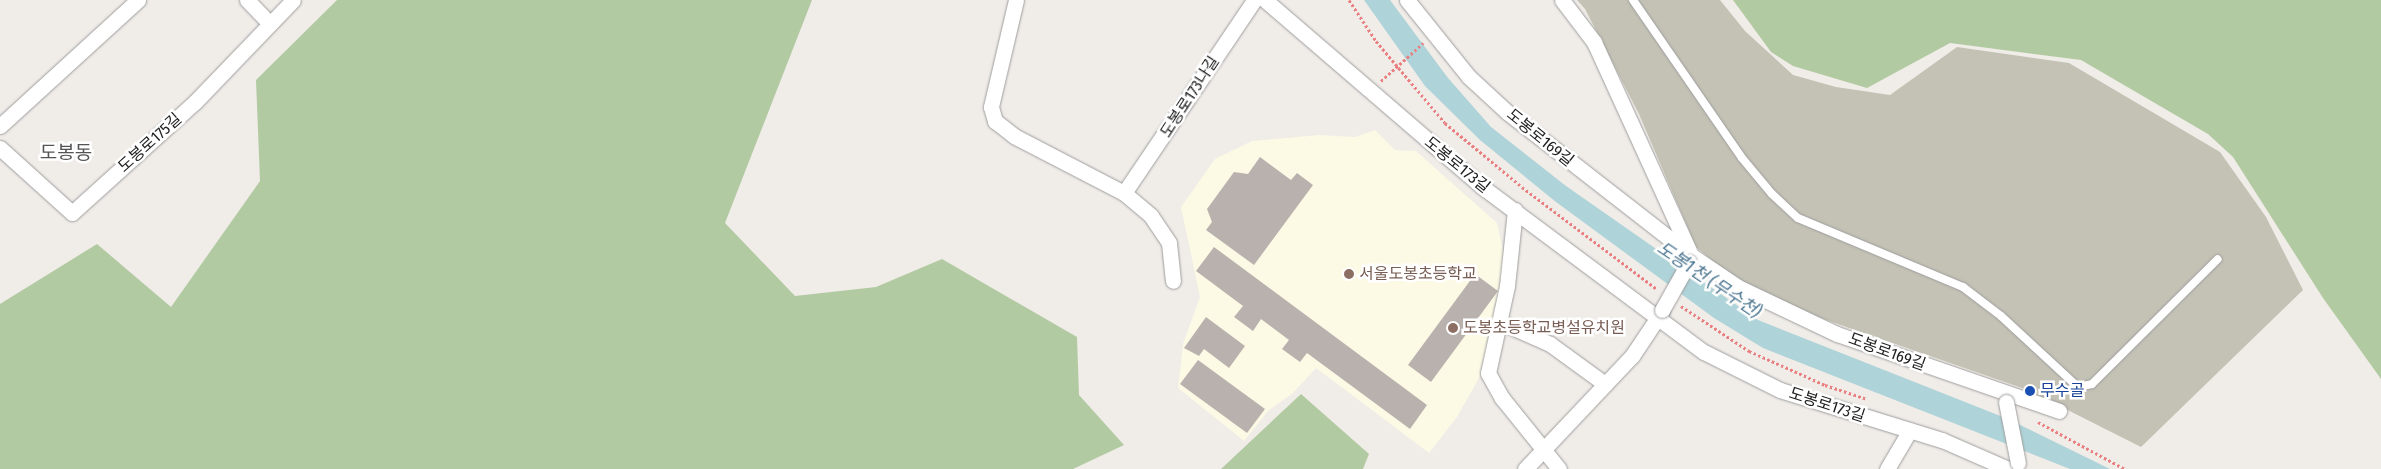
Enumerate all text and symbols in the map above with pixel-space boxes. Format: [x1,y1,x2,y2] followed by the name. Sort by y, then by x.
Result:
[1157,53,1223,141] street label: 도봉로173나길
[1503,105,1577,171] street label: 도봉로169길
[114,110,186,176] street label: 도봉로175길
[1420,133,1494,197] street label: 도봉로173길
[40,142,92,164] district label: 도봉동
[1653,237,1765,323] water label: 도봉1천 (무수천)
[1359,264,1477,284] place label: 서울도봉초등학교
[1343,268,1355,280] marker: 서울도봉초등학교
[1463,318,1625,338] place label: 도봉초등학교병설유치원
[1447,322,1459,334] marker: 도봉초등학교병설유치원
[1846,329,1928,375] street label: 도봉로169길
[2040,381,2084,401] place label: 무수골
[1787,384,1867,426] street label: 도봉로173길
[2024,385,2036,397] marker: 무수골

